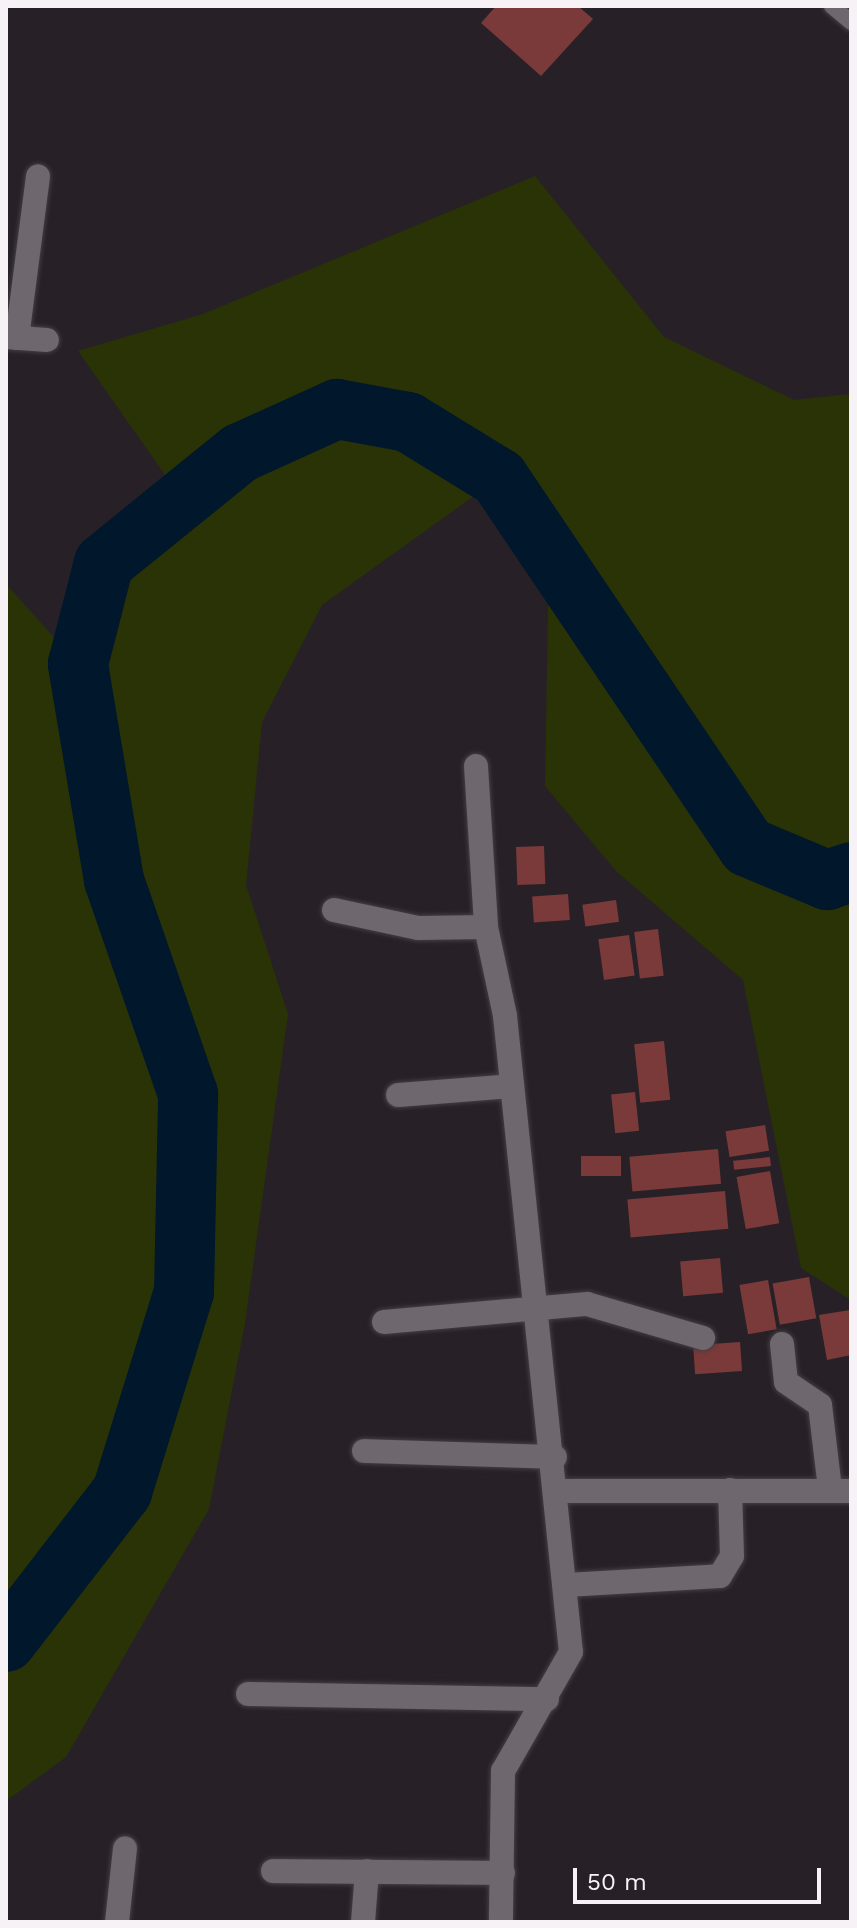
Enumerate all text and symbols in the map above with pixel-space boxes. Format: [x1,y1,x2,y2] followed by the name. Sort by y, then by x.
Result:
[577,1852,825,1902] scale bar
[587,1868,647,1896] text: 50 m

